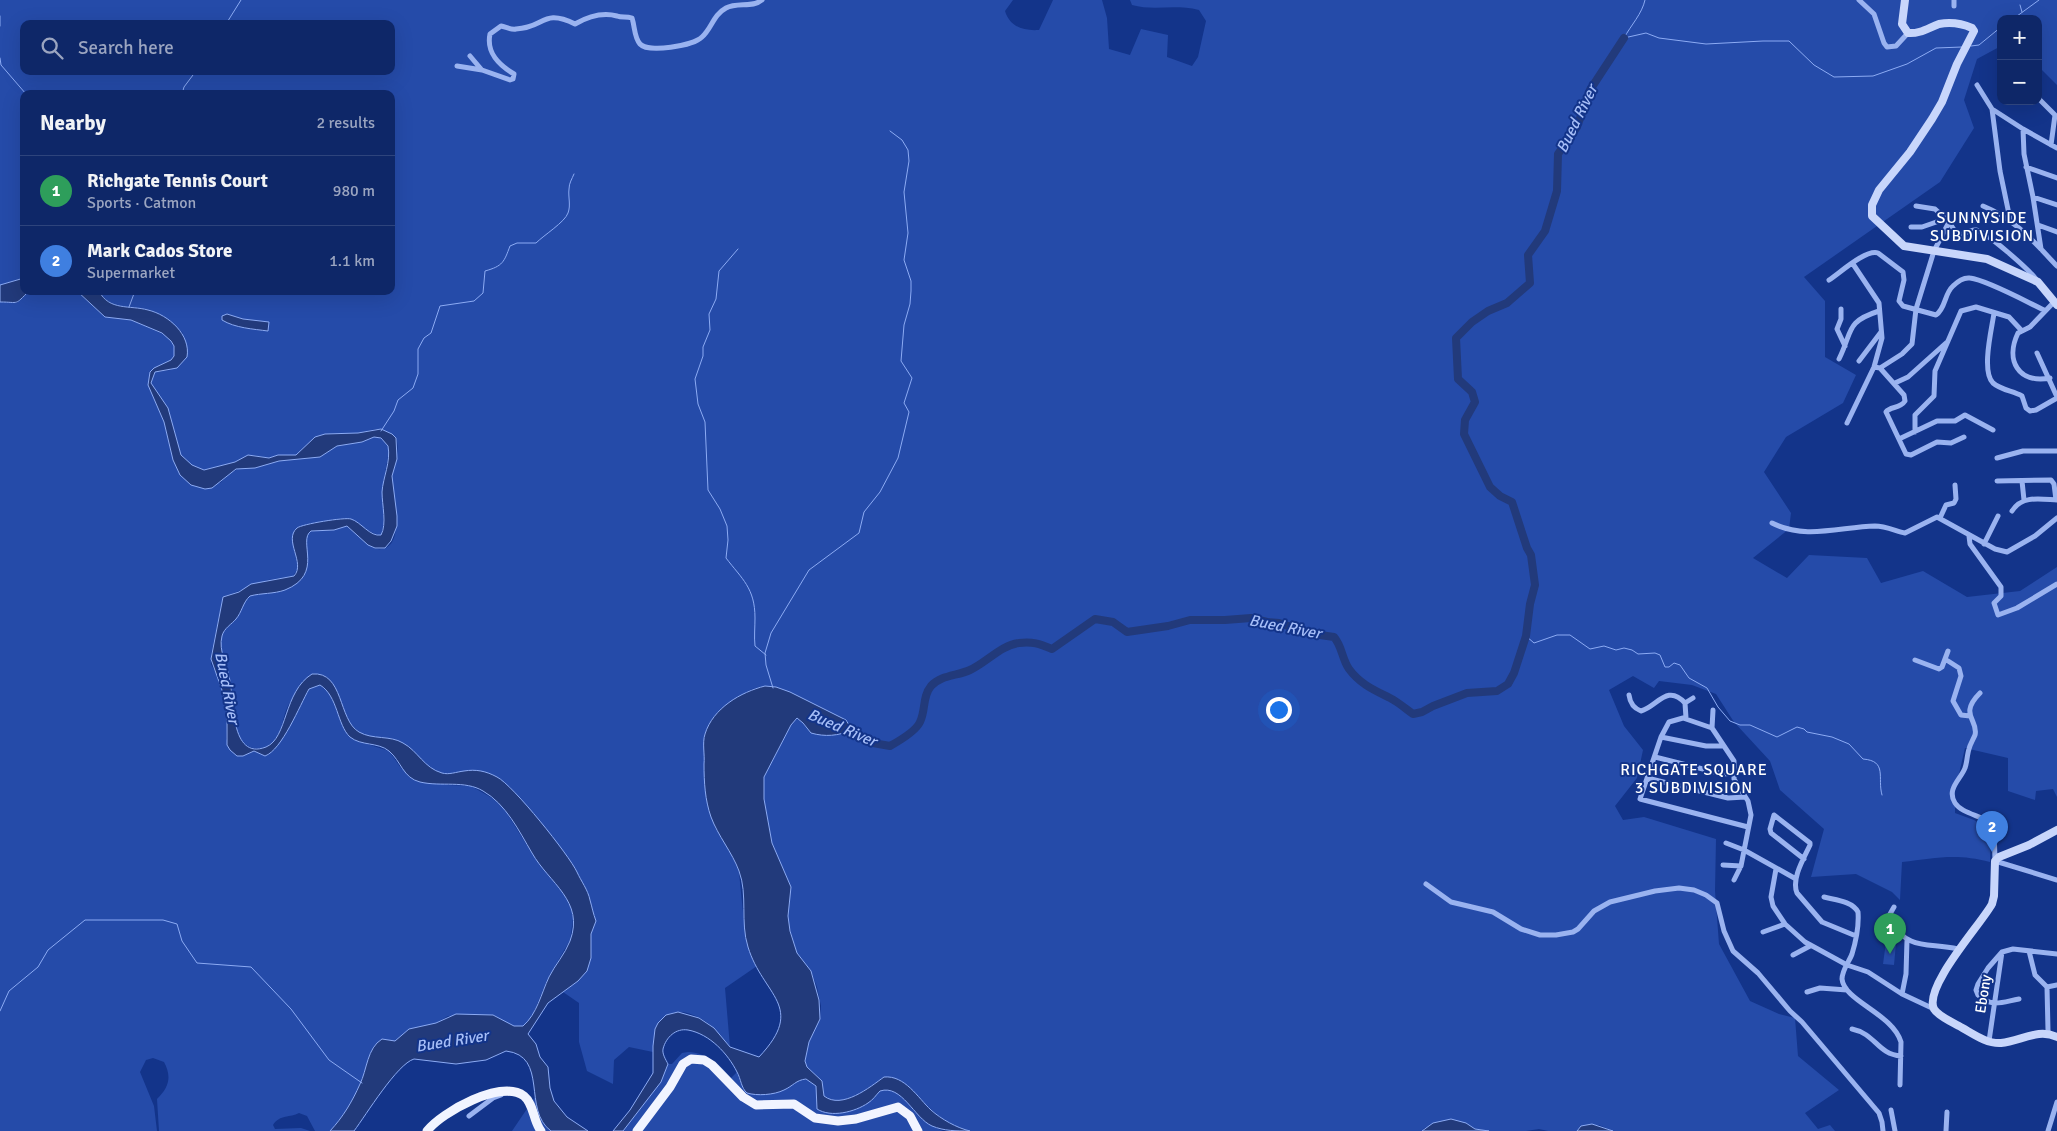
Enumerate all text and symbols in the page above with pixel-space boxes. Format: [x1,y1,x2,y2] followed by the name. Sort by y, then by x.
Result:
[1997,15,2042,105] map controls
[1997,15,2042,60] button: +
[20,20,395,75] search box
[38,34,66,62] icon: search
[78,36,174,60] text: Search here
[1997,60,2042,105] button: −
[1552,80,1603,156] water label: Bued River
[40,110,106,136] text: Nearby
[316,113,375,133] text: 2 results
[87,169,268,193] text: Richgate Tennis Court
[52,181,60,201] text: 1
[333,181,375,201] text: 980 m
[87,193,196,213] text: Sports · Catmon
[1930,208,2034,246] district label: SUNNYSIDE SUBDIVISION
[87,239,232,263] text: Mark Cados Store
[52,251,60,271] text: 2
[329,251,375,271] text: 1.1 km
[87,263,175,283] text: Supermarket
[1247,610,1325,644] water label: Bued River
[210,650,244,728] water label: Bued River
[1266,697,1292,723] your location
[804,705,882,752] water label: Bued River
[1620,760,1768,798] district label: RICHGATE SQUARE 3 SUBDIVISION
[1976,811,2008,852] pin: 2
[1874,913,1906,954] pin: 1
[1971,973,1995,1015] street label: Ebony
[414,1025,492,1057] water label: Bued River

